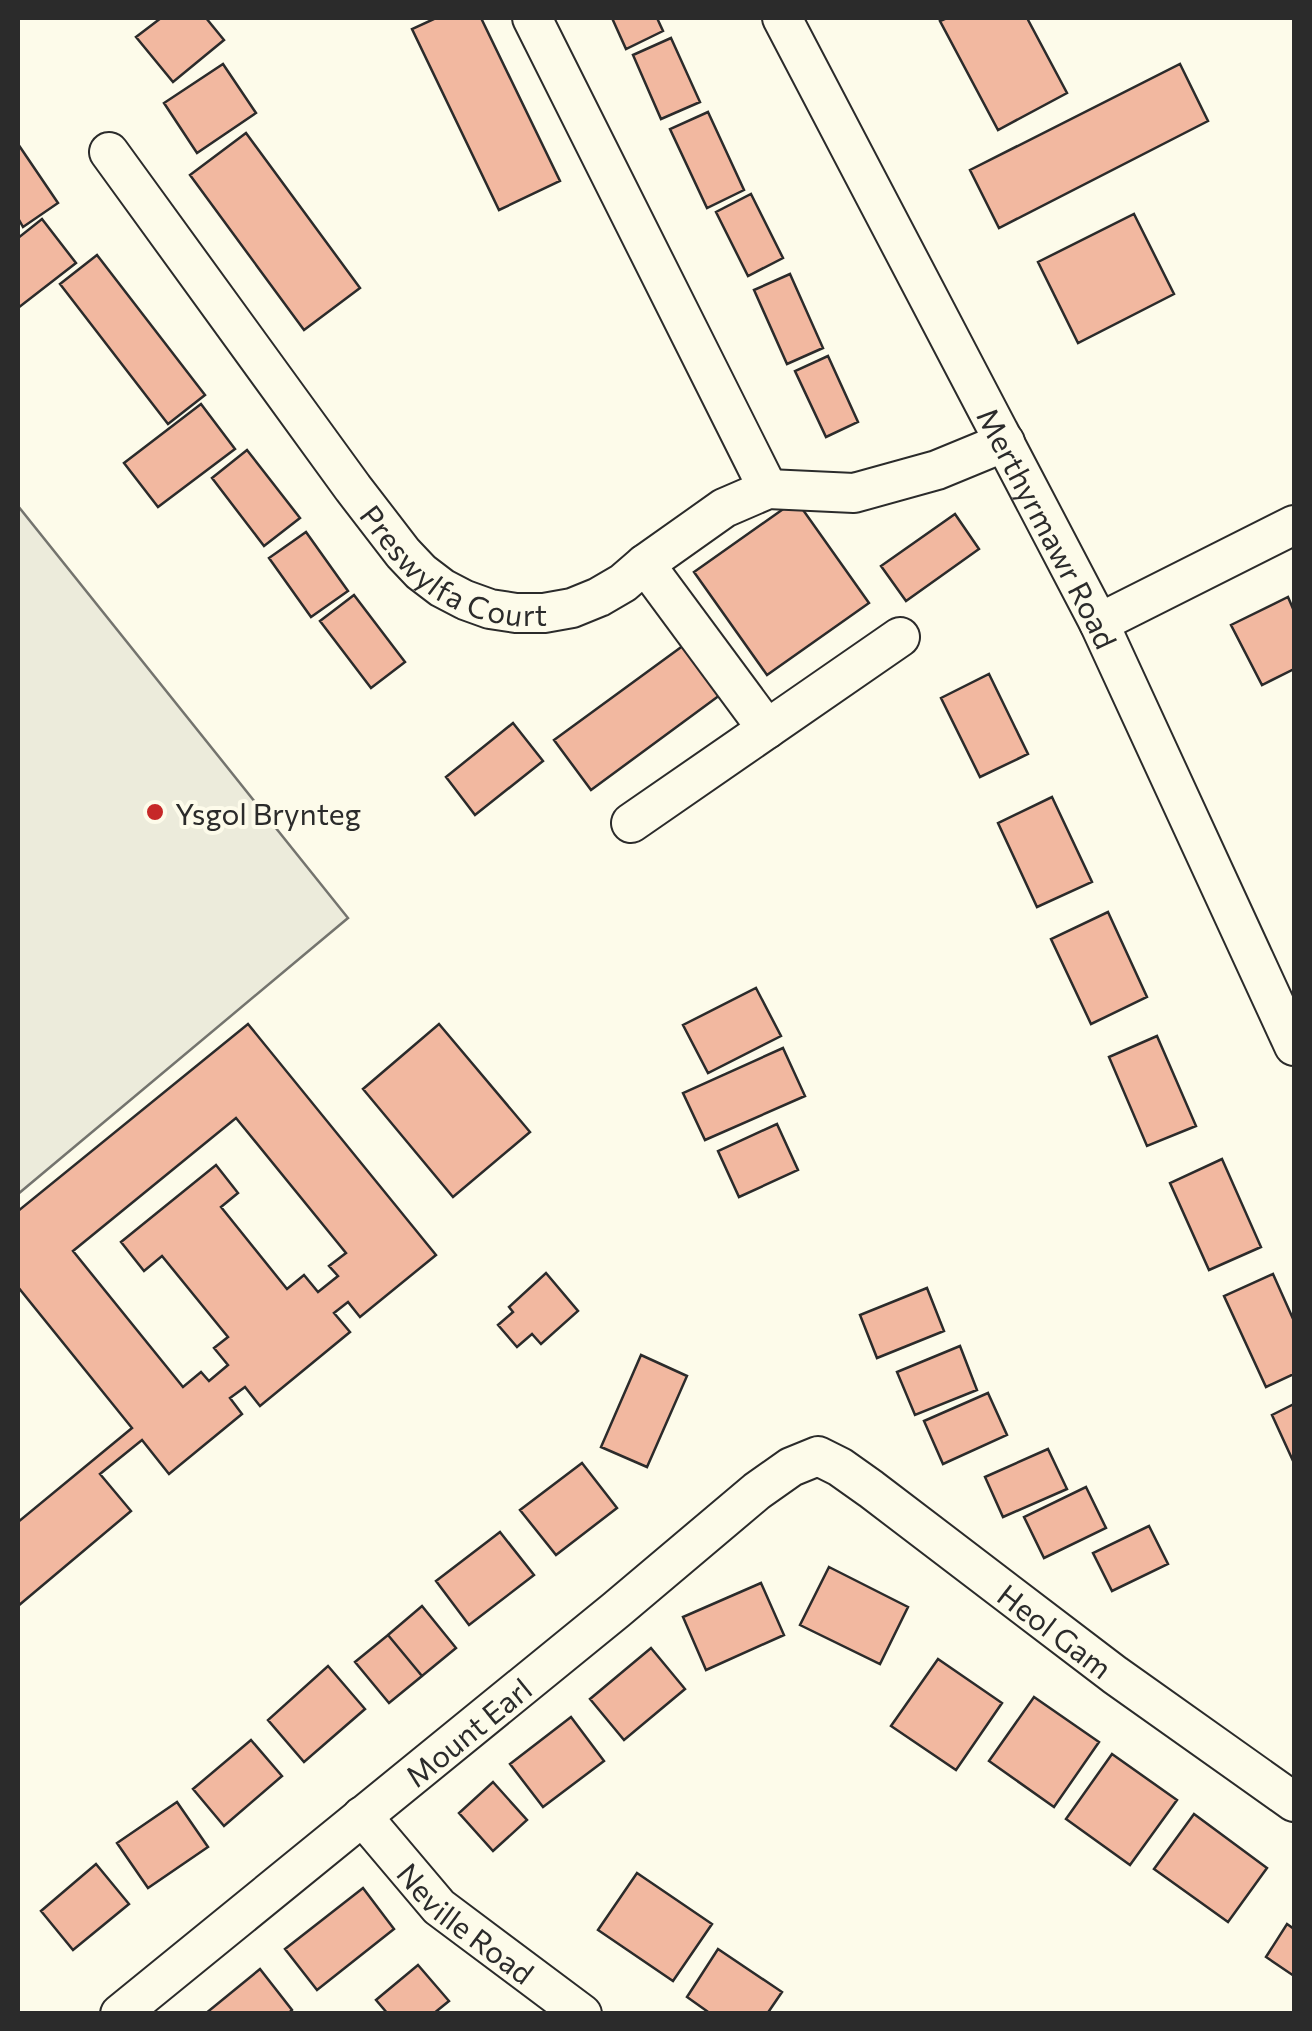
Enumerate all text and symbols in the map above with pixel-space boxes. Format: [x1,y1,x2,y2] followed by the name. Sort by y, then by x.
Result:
[971,401,1126,654] street label: Merthyrmawr Road
[354,497,547,632] street label: Preswylfa Court
[175,794,361,831] place label: Ysgol Brynteg
[144,801,166,823] marker: Ysgol Brynteg
[992,1575,1120,1685] street label: Heol Gam
[397,1669,538,1793] street label: Mount Earl
[390,1854,542,1991] street label: Neville Road

